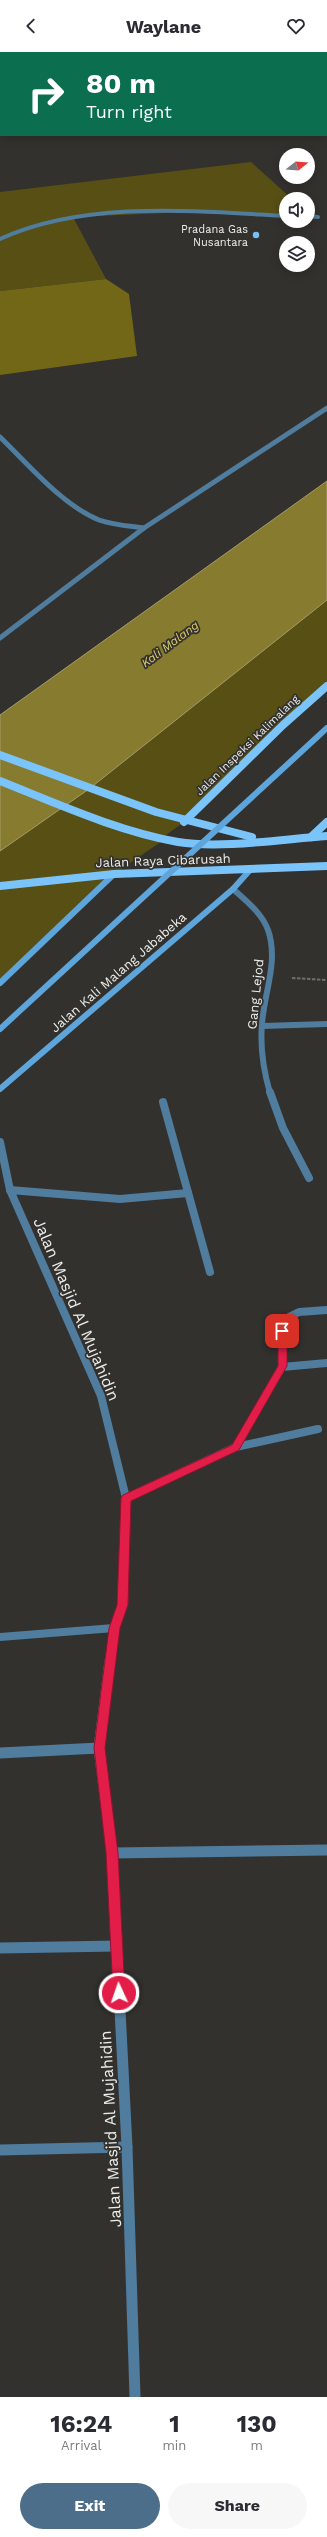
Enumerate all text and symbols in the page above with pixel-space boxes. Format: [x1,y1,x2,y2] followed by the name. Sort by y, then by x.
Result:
[20,15,42,37] icon: back
[285,15,307,37] icon: heart
[126,16,201,37] text: Waylane
[86,67,156,100] text: 80 m
[20,68,72,120] icon: right
[86,101,172,122] text: Turn right
[279,148,315,184] north arrow
[279,148,315,272] map controls
[279,192,315,228] button: sound
[181,223,248,249] place label: Pradana Gas Nusantara
[251,230,261,240] marker: Pradana Gas Nusantara
[279,236,315,272] button: layers
[139,618,201,670] water label: Kali Malang
[193,692,302,798] street label: Jalan Inspeksi Kalimalang
[95,851,231,870] street label: Jalan Raya Cibarusah
[47,909,190,1035] street label: Jalan Kali Malang Jababeka
[244,958,267,1030] street label: Gang Lejod
[29,1215,124,1404] street label: Jalan Masjid Al Mujahidin
[265,1314,299,1348] pin
[271,1320,293,1342] icon: arrive
[98,1972,140,2014] position arrow
[96,2030,125,2228] street label: Jalan Masjid Al Mujahidin
[50,2410,112,2438] text: 16:24
[169,2410,180,2438] text: 1
[237,2410,277,2438] text: 130
[61,2438,102,2453] text: Arrival
[162,2438,186,2453] text: min
[250,2438,263,2453] text: m
[20,2483,160,2529] button: Exit
[168,2483,307,2529] button: Share

